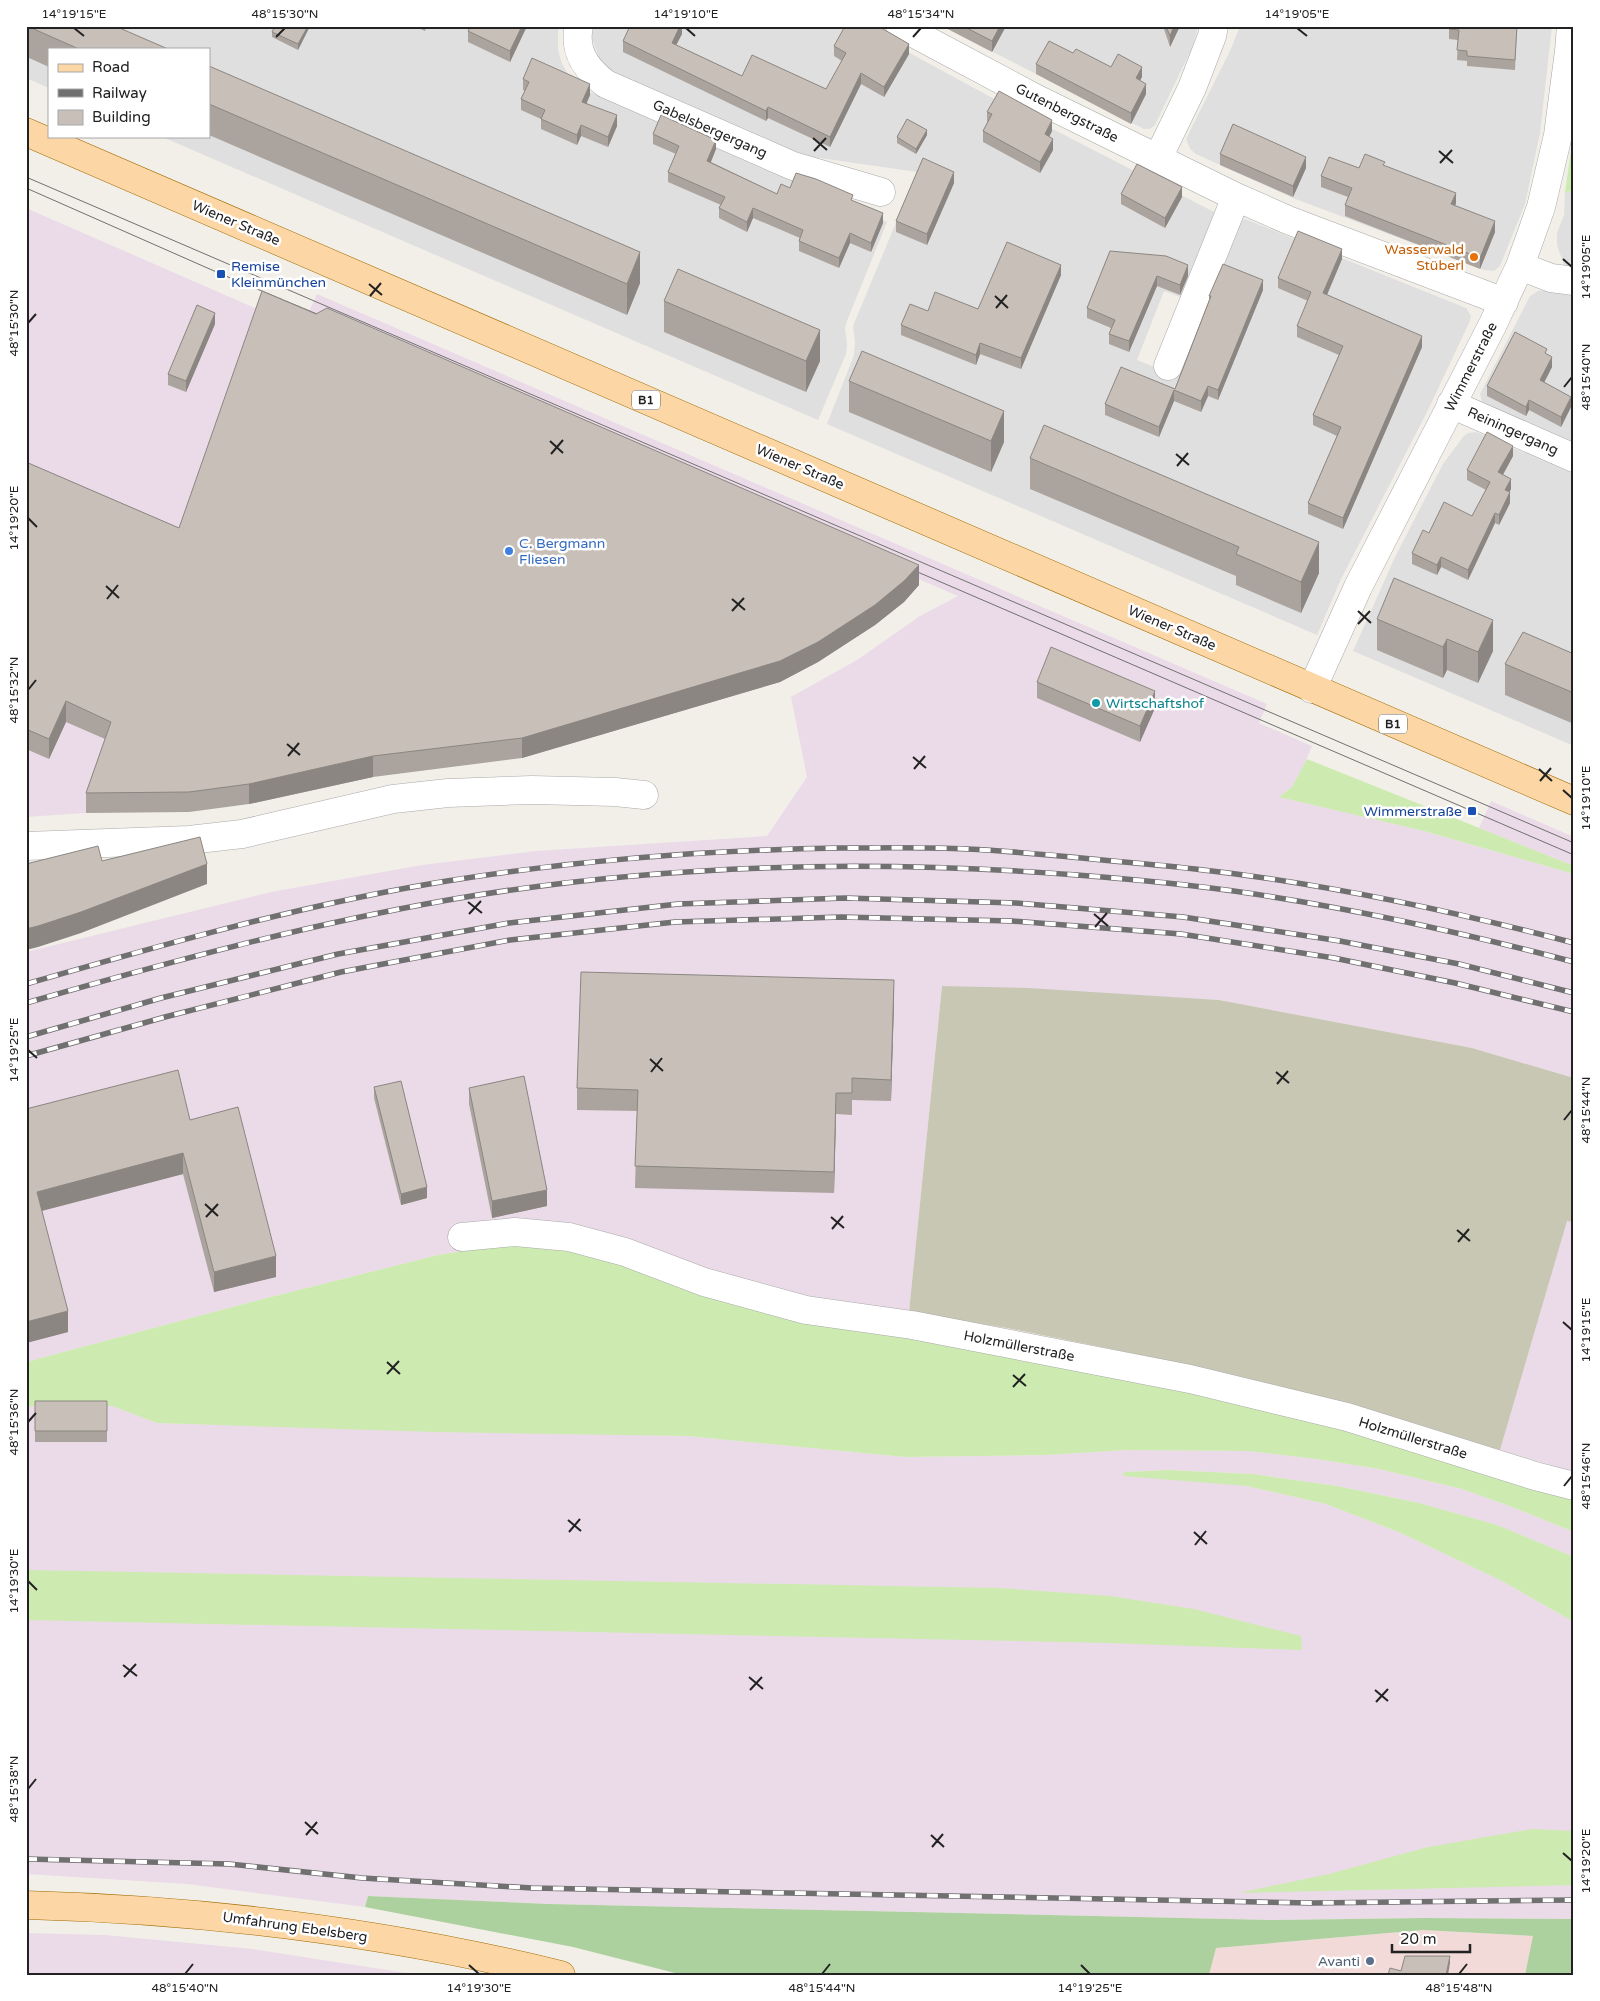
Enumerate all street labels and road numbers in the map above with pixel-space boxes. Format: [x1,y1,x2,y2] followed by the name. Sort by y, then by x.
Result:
[1013,80,1121,146] street label: Gutenbergstraße
[650,96,770,162] street label: Gabelsbergergang
[189,197,283,249] street label: Wiener Straße
[1441,319,1501,415] street label: Wimmerstraße
[632,390,660,410] road number: B1
[1465,403,1561,459] street label: Reiningergang
[753,441,847,493] street label: Wiener Straße
[1125,602,1219,654] street label: Wiener Straße
[1379,714,1407,734] road number: B1
[962,1327,1076,1365] street label: Holzmüllerstraße
[1357,1413,1469,1463] street label: Holzmüllerstraße
[221,1908,369,1946] street label: Umfahrung Ebelsberg

